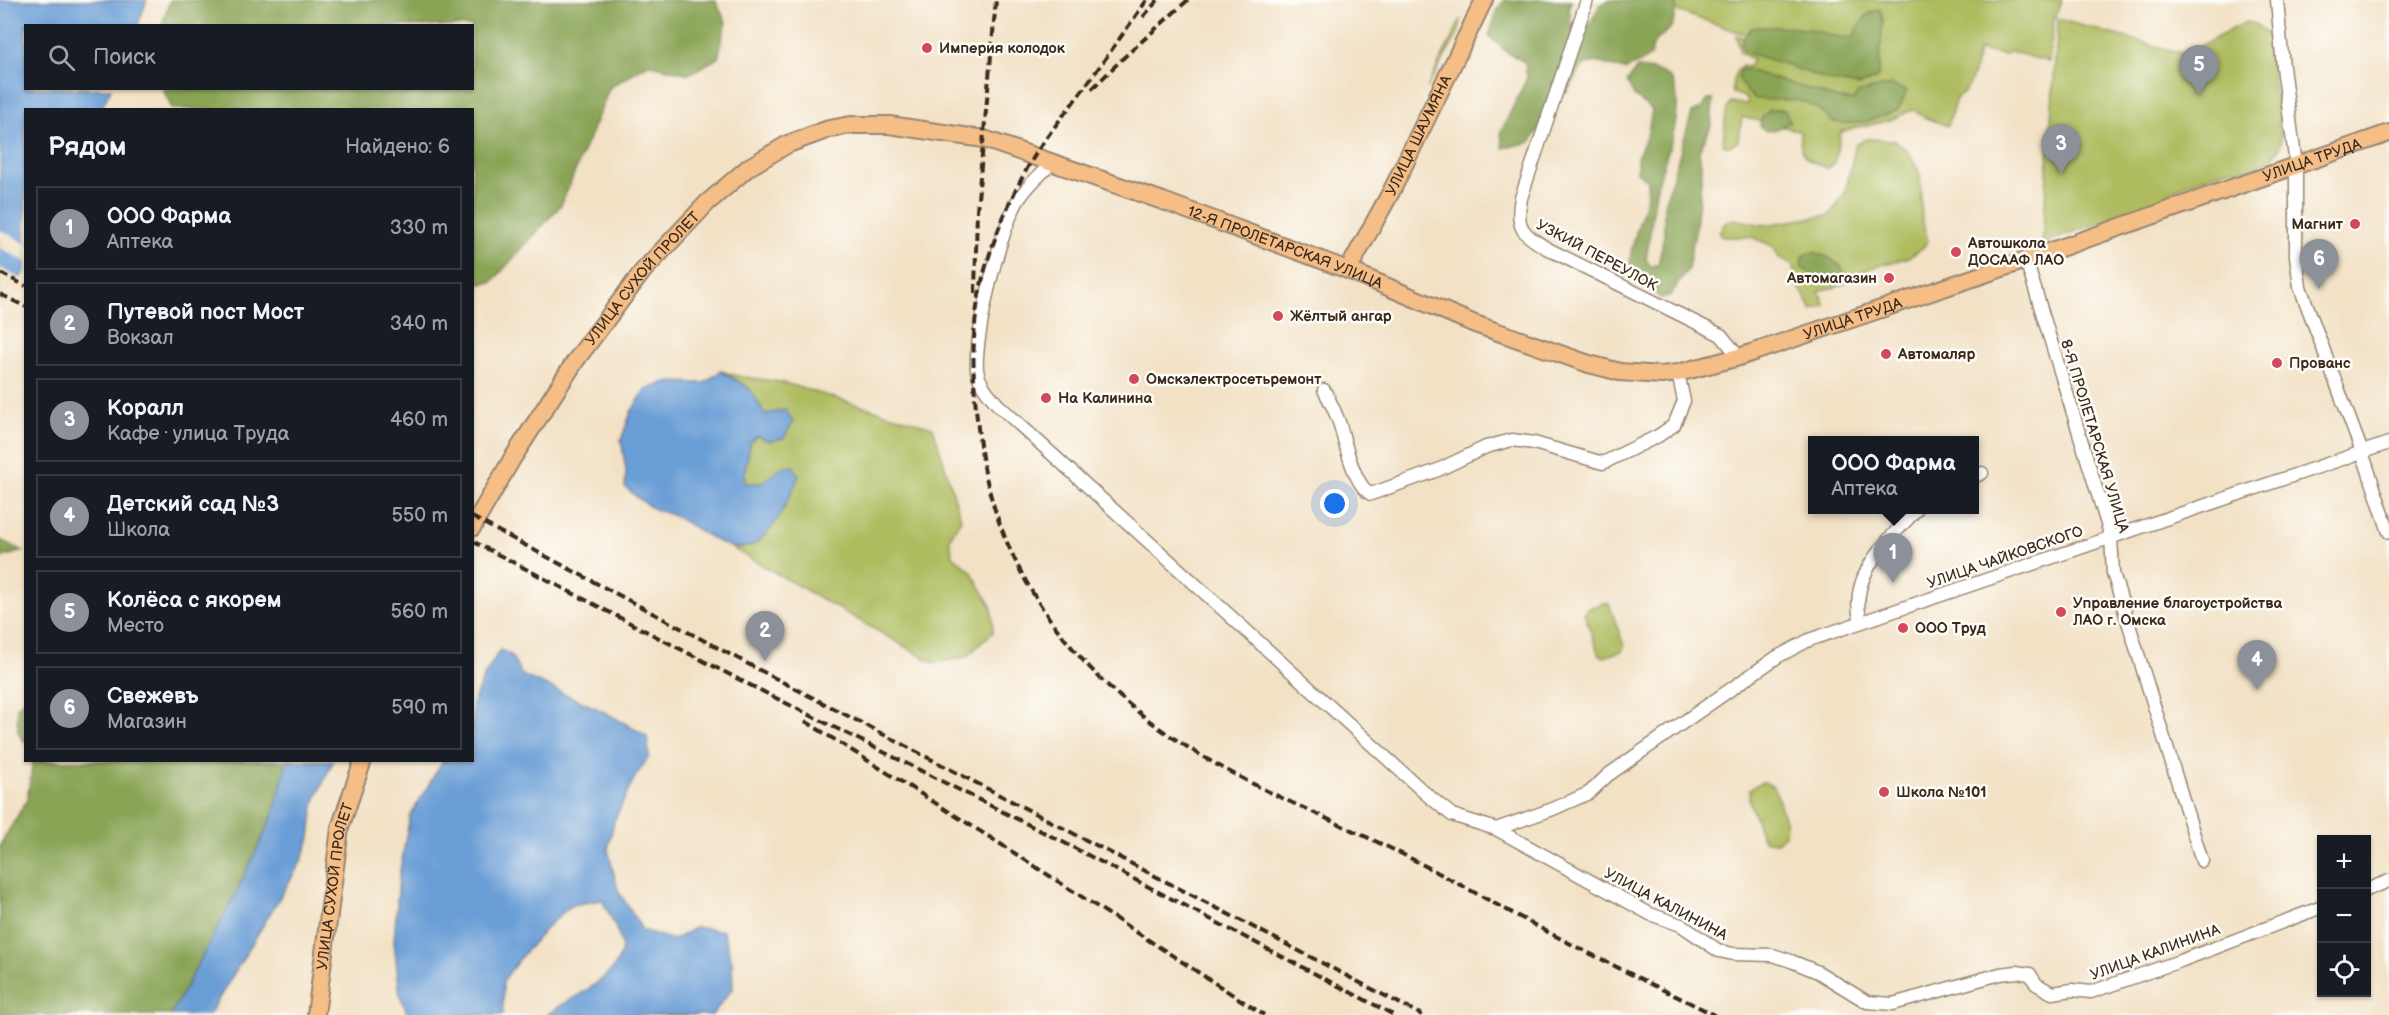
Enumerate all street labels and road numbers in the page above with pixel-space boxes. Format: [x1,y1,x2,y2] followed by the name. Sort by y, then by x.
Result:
[1382,71,1457,199] street label: УЛИЦА ШАУМЯНА
[2260,134,2365,186] street label: УЛИЦА ТРУДА
[1185,202,1386,294] street label: 12-Я ПРОЛЕТАРСКАЯ УЛИЦА
[581,207,704,349] street label: УЛИЦА СУХОЙ ПРОЛЕТ
[1533,215,1661,296] street label: УЗКИЙ ПЕРЕУЛОК
[1801,293,1905,345] street label: УЛИЦА ТРУДА
[2056,337,2133,536] street label: 8-Я ПРОЛЕТАРСКАЯ УЛИЦА
[1925,522,2086,593] street label: УЛИЦА ЧАЙКОВСКОГО
[313,800,358,971] street label: УЛИЦА СУХОЙ ПРОЛЕТ
[1601,864,1731,945] street label: УЛИЦА КАЛИНИНА
[2088,920,2224,985] street label: УЛИЦА КАЛИНИНА

